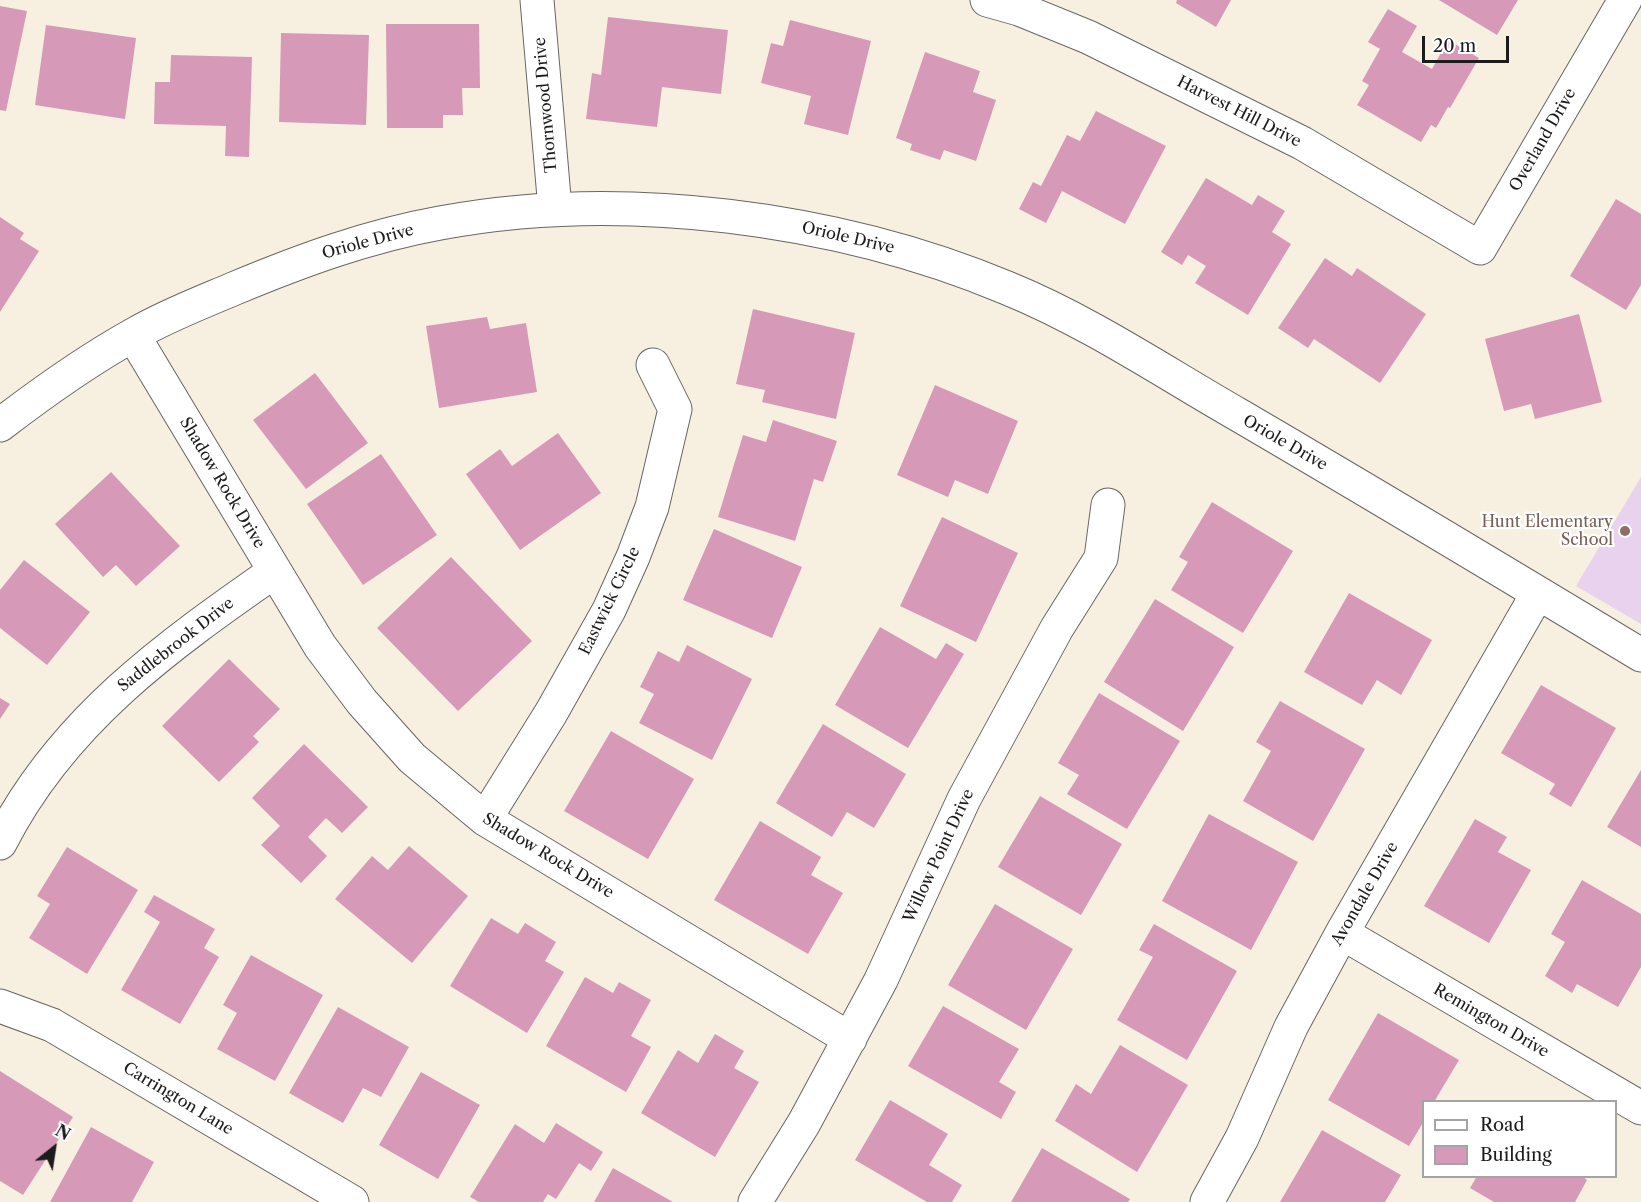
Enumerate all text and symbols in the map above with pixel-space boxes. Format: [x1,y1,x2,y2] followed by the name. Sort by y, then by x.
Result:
[1425,24,1512,62] scale bar
[1433,35,1476,57] text: 20 m
[531,36,561,174] street label: Thornwood Drive
[1174,72,1304,152] street label: Harvest Hill Drive
[1506,85,1580,195] street label: Overland Drive
[800,218,896,258] street label: Oriole Drive
[320,221,416,263] street label: Oriole Drive
[1239,411,1331,475] street label: Oriole Drive
[175,414,269,552] street label: Shadow Rock Drive
[1481,512,1613,550] place label: Hunt Elementary School
[1618,524,1632,538] marker: Hunt Elementary School
[576,544,644,658] street label: Eastwick Circle
[114,594,238,696] street label: Saddlebrook Drive
[900,786,978,926] street label: Willow Point Drive
[479,809,617,903] street label: Shadow Rock Drive
[1328,839,1402,949] street label: Avondale Drive
[1430,980,1552,1062] street label: Remington Drive
[119,1059,237,1139] street label: Carrington Lane
[1422,1100,1617,1178] legend
[1480,1114,1525,1136] text: Road
[24,1118,84,1178] north arrow
[52,1120,74,1145] text: N
[1480,1144,1552,1166] text: Building

